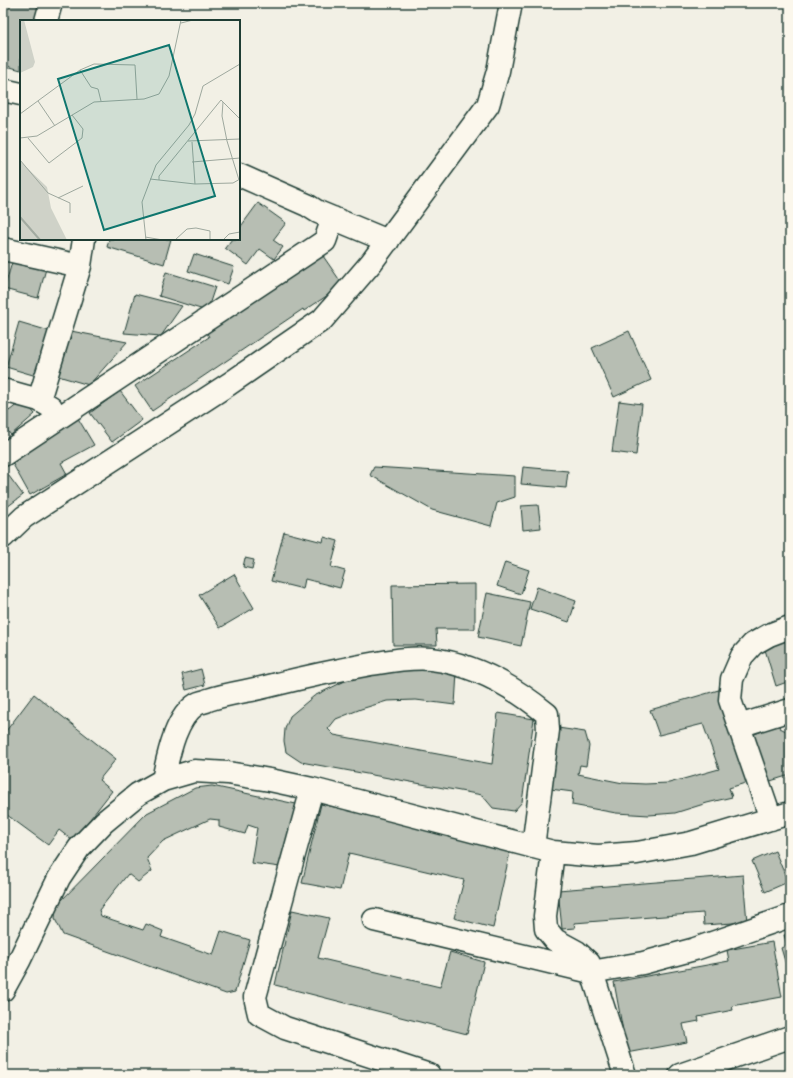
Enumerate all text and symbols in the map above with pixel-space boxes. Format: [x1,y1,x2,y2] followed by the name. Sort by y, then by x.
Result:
[20,20,240,240] inset map

